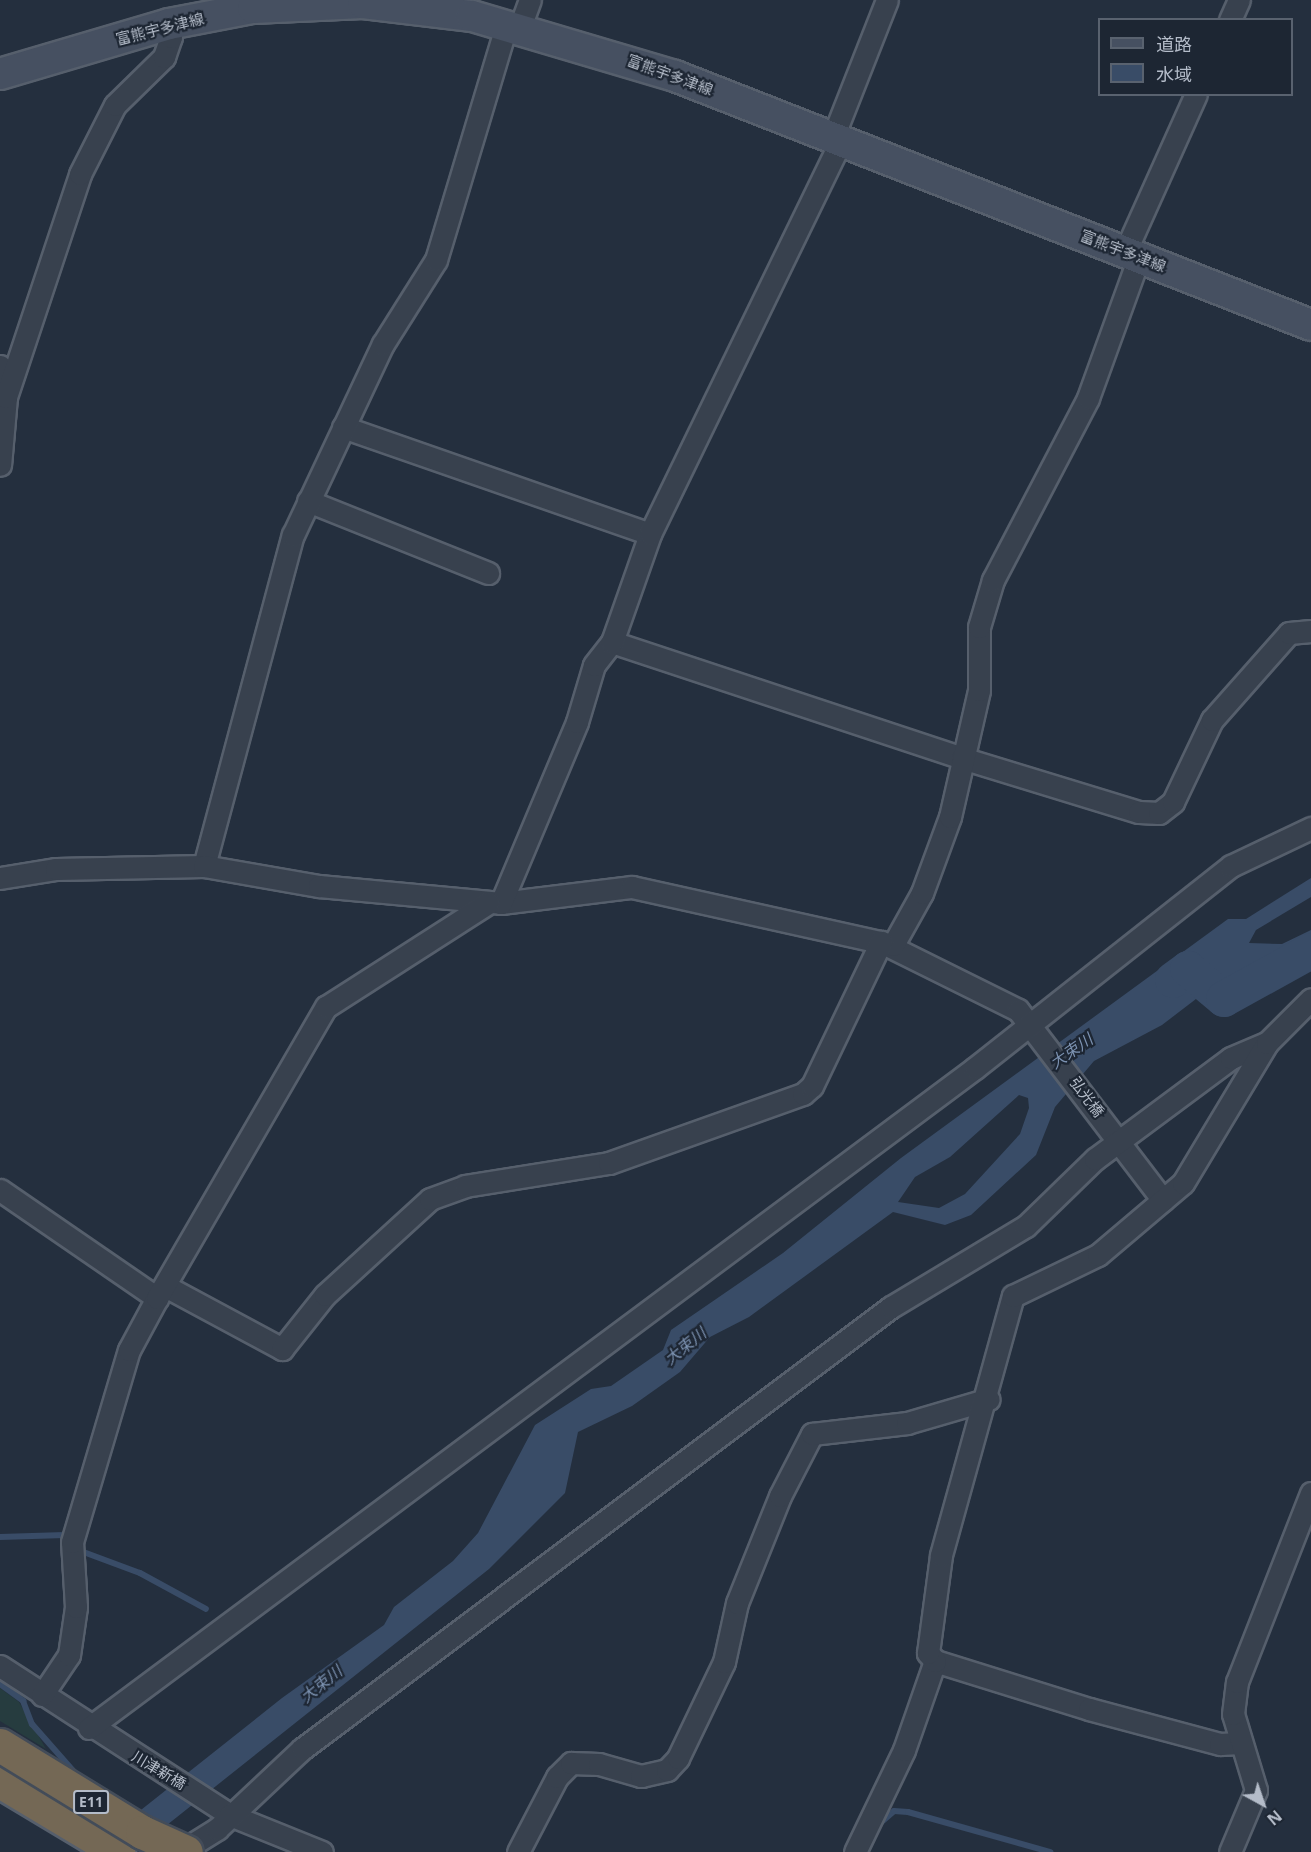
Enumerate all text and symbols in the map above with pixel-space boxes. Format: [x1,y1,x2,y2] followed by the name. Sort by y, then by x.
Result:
[114,9,206,49] street label: 富熊宇多津線
[1098,18,1293,96] legend
[1156,32,1192,56] text: 道路
[625,51,715,99] street label: 富熊宇多津線
[1156,62,1192,86] text: 水域
[1078,226,1168,276] street label: 富熊宇多津線
[1046,1029,1096,1073] water label: 大束川
[1066,1074,1108,1120] street label: 弘光橋
[660,1323,710,1369] water label: 大束川
[296,1661,346,1707] water label: 大束川
[129,1747,189,1793] street label: 川津新橋
[1233,1774,1293,1834] north arrow
[73,1791,109,1813] road number: E11
[1263,1805,1287,1830] text: N

